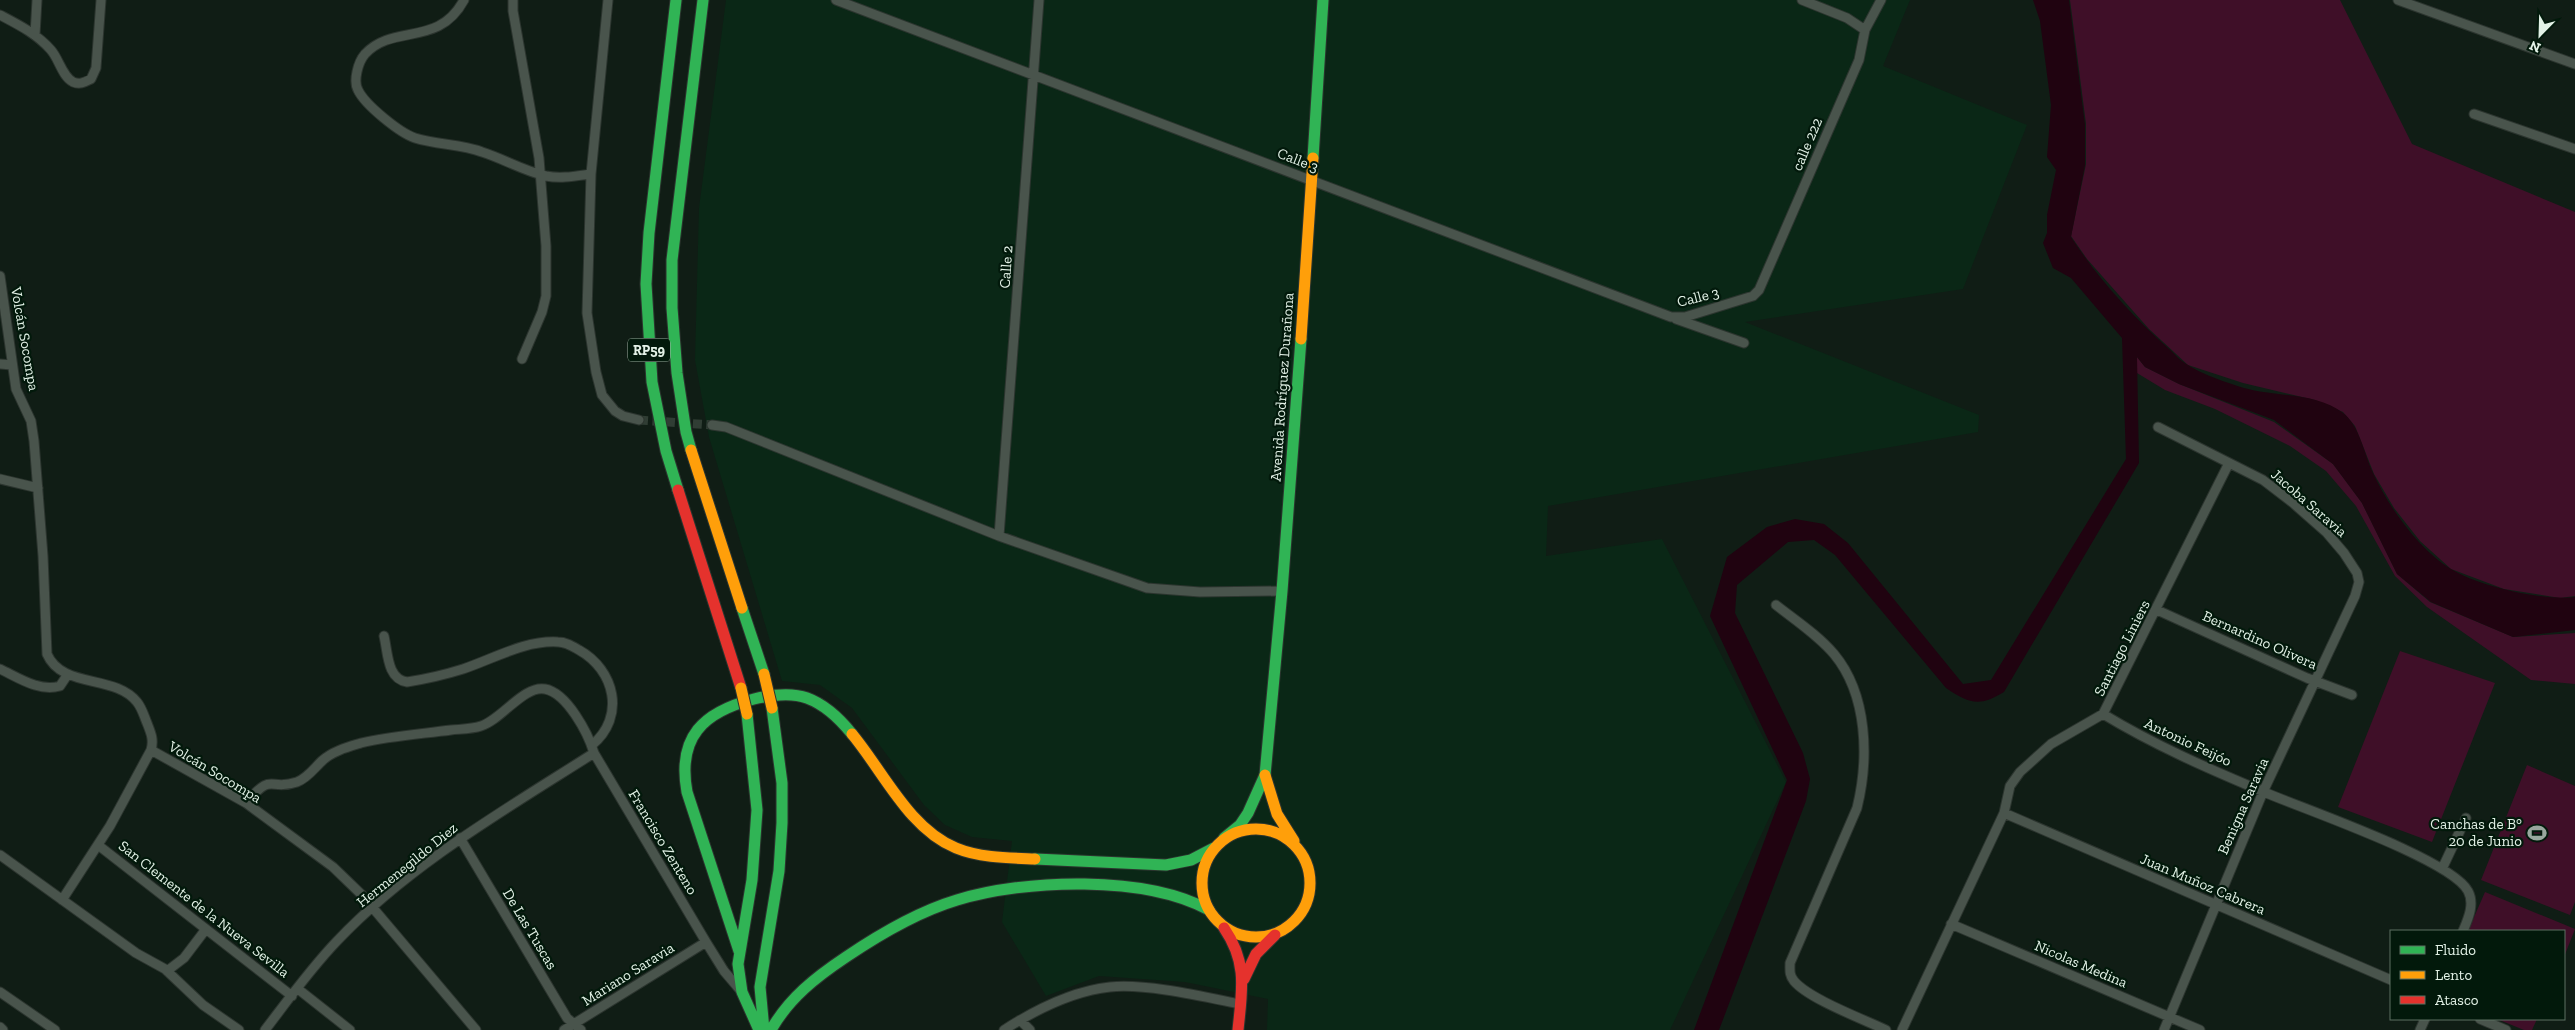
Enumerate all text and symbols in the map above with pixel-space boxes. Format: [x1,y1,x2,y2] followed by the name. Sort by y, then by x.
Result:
[2515,10,2565,60] north arrow
[2527,36,2543,56] text: N
[1788,115,1826,173] street label: calle 222
[1275,144,1321,176] street label: Calle 3
[996,245,1016,289] street label: Calle 2
[1675,283,1721,311] street label: Calle 3
[7,285,43,392] street label: Volcán Socompa
[1266,292,1298,482] street label: Avenida Rodríguez Durañona
[628,338,670,362] road number: RP59
[2267,465,2351,541] street label: Jacoba Saravia
[2090,597,2154,699] street label: Santiago Liniers
[2200,607,2320,673] street label: Bernardino Olivera
[2142,714,2235,770] street label: Antonio Feijóo
[164,737,265,807] street label: Volcán Socompa
[2214,755,2272,857] street label: Benigna Saravia
[625,786,702,898] street label: Francisco Zenteno
[2430,815,2522,850] place label: Canchas de B° 20 de Junio
[353,819,461,911] street label: Hermenegildo Diez
[2526,822,2548,844] sports icon: Canchas de B° 20 de Junio
[115,837,293,981] street label: San Clemente de la Nueva Sevilla
[2138,850,2268,918] street label: Juan Muñoz Cabrera
[499,885,561,973] street label: De Las Tuscas
[2390,930,2565,1020] legend
[2032,936,2130,992] street label: Nicolas Medina
[579,938,677,1010] street label: Mariano Saravia
[2435,941,2476,959] text: Fluido
[2435,966,2472,984] text: Lento
[2435,991,2479,1009] text: Atasco

